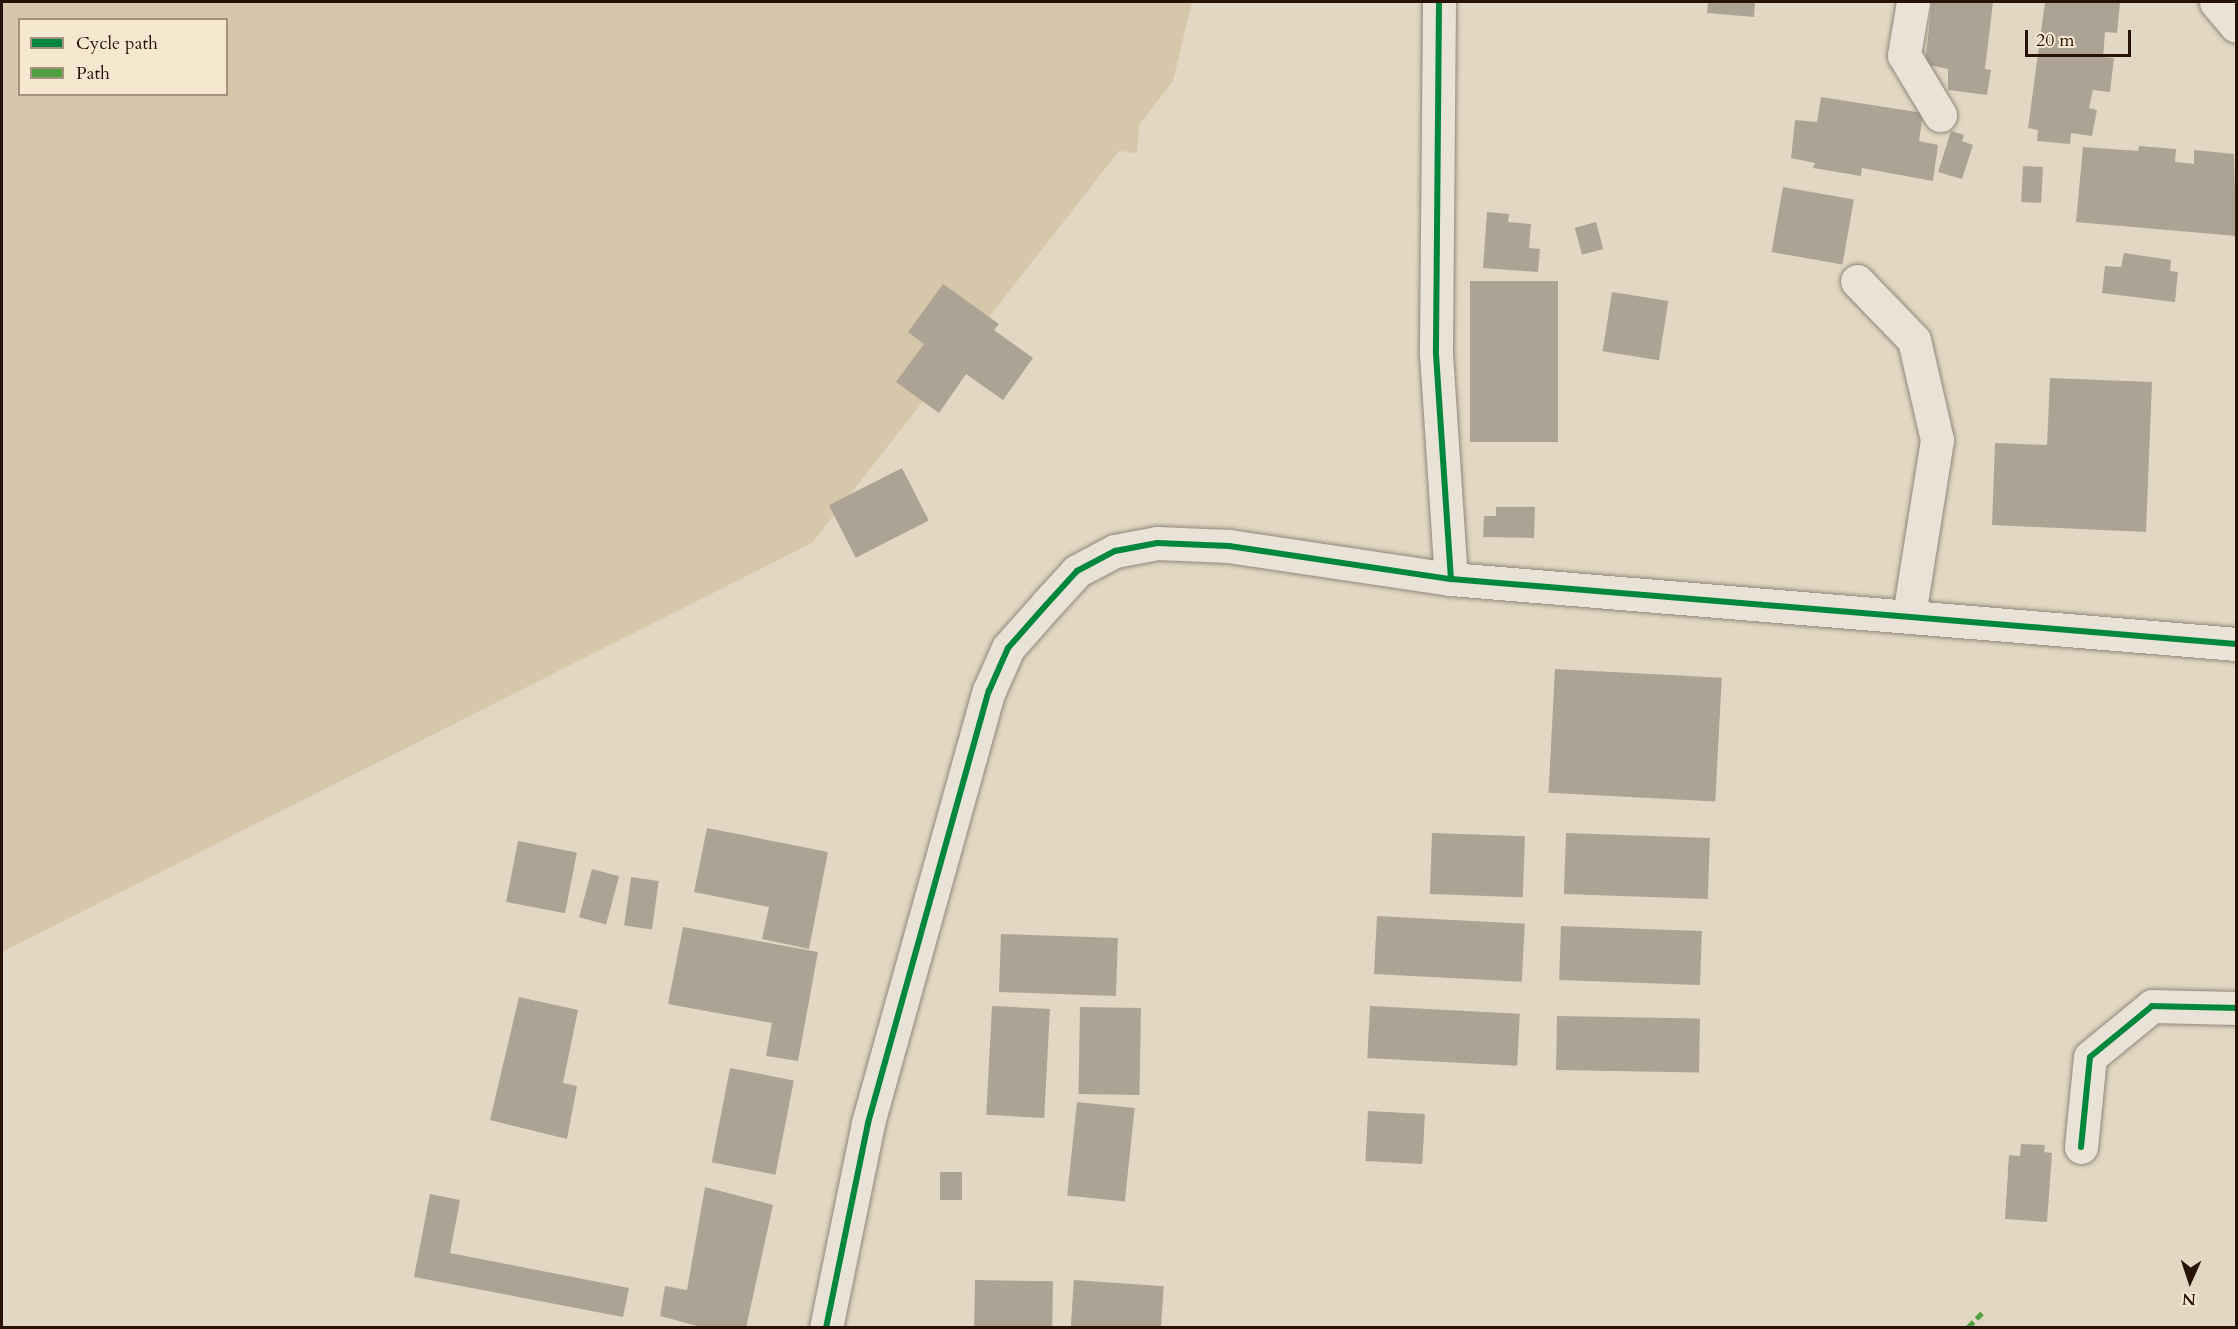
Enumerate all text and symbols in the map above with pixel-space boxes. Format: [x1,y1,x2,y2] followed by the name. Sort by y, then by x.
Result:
[18,18,228,96] legend
[2028,18,2134,56] scale bar
[2036,28,2075,53] text: 20 m
[76,31,158,56] text: Cycle path
[76,61,110,86] text: Path
[2160,1251,2220,1311] north arrow
[2182,1288,2197,1310] text: N

